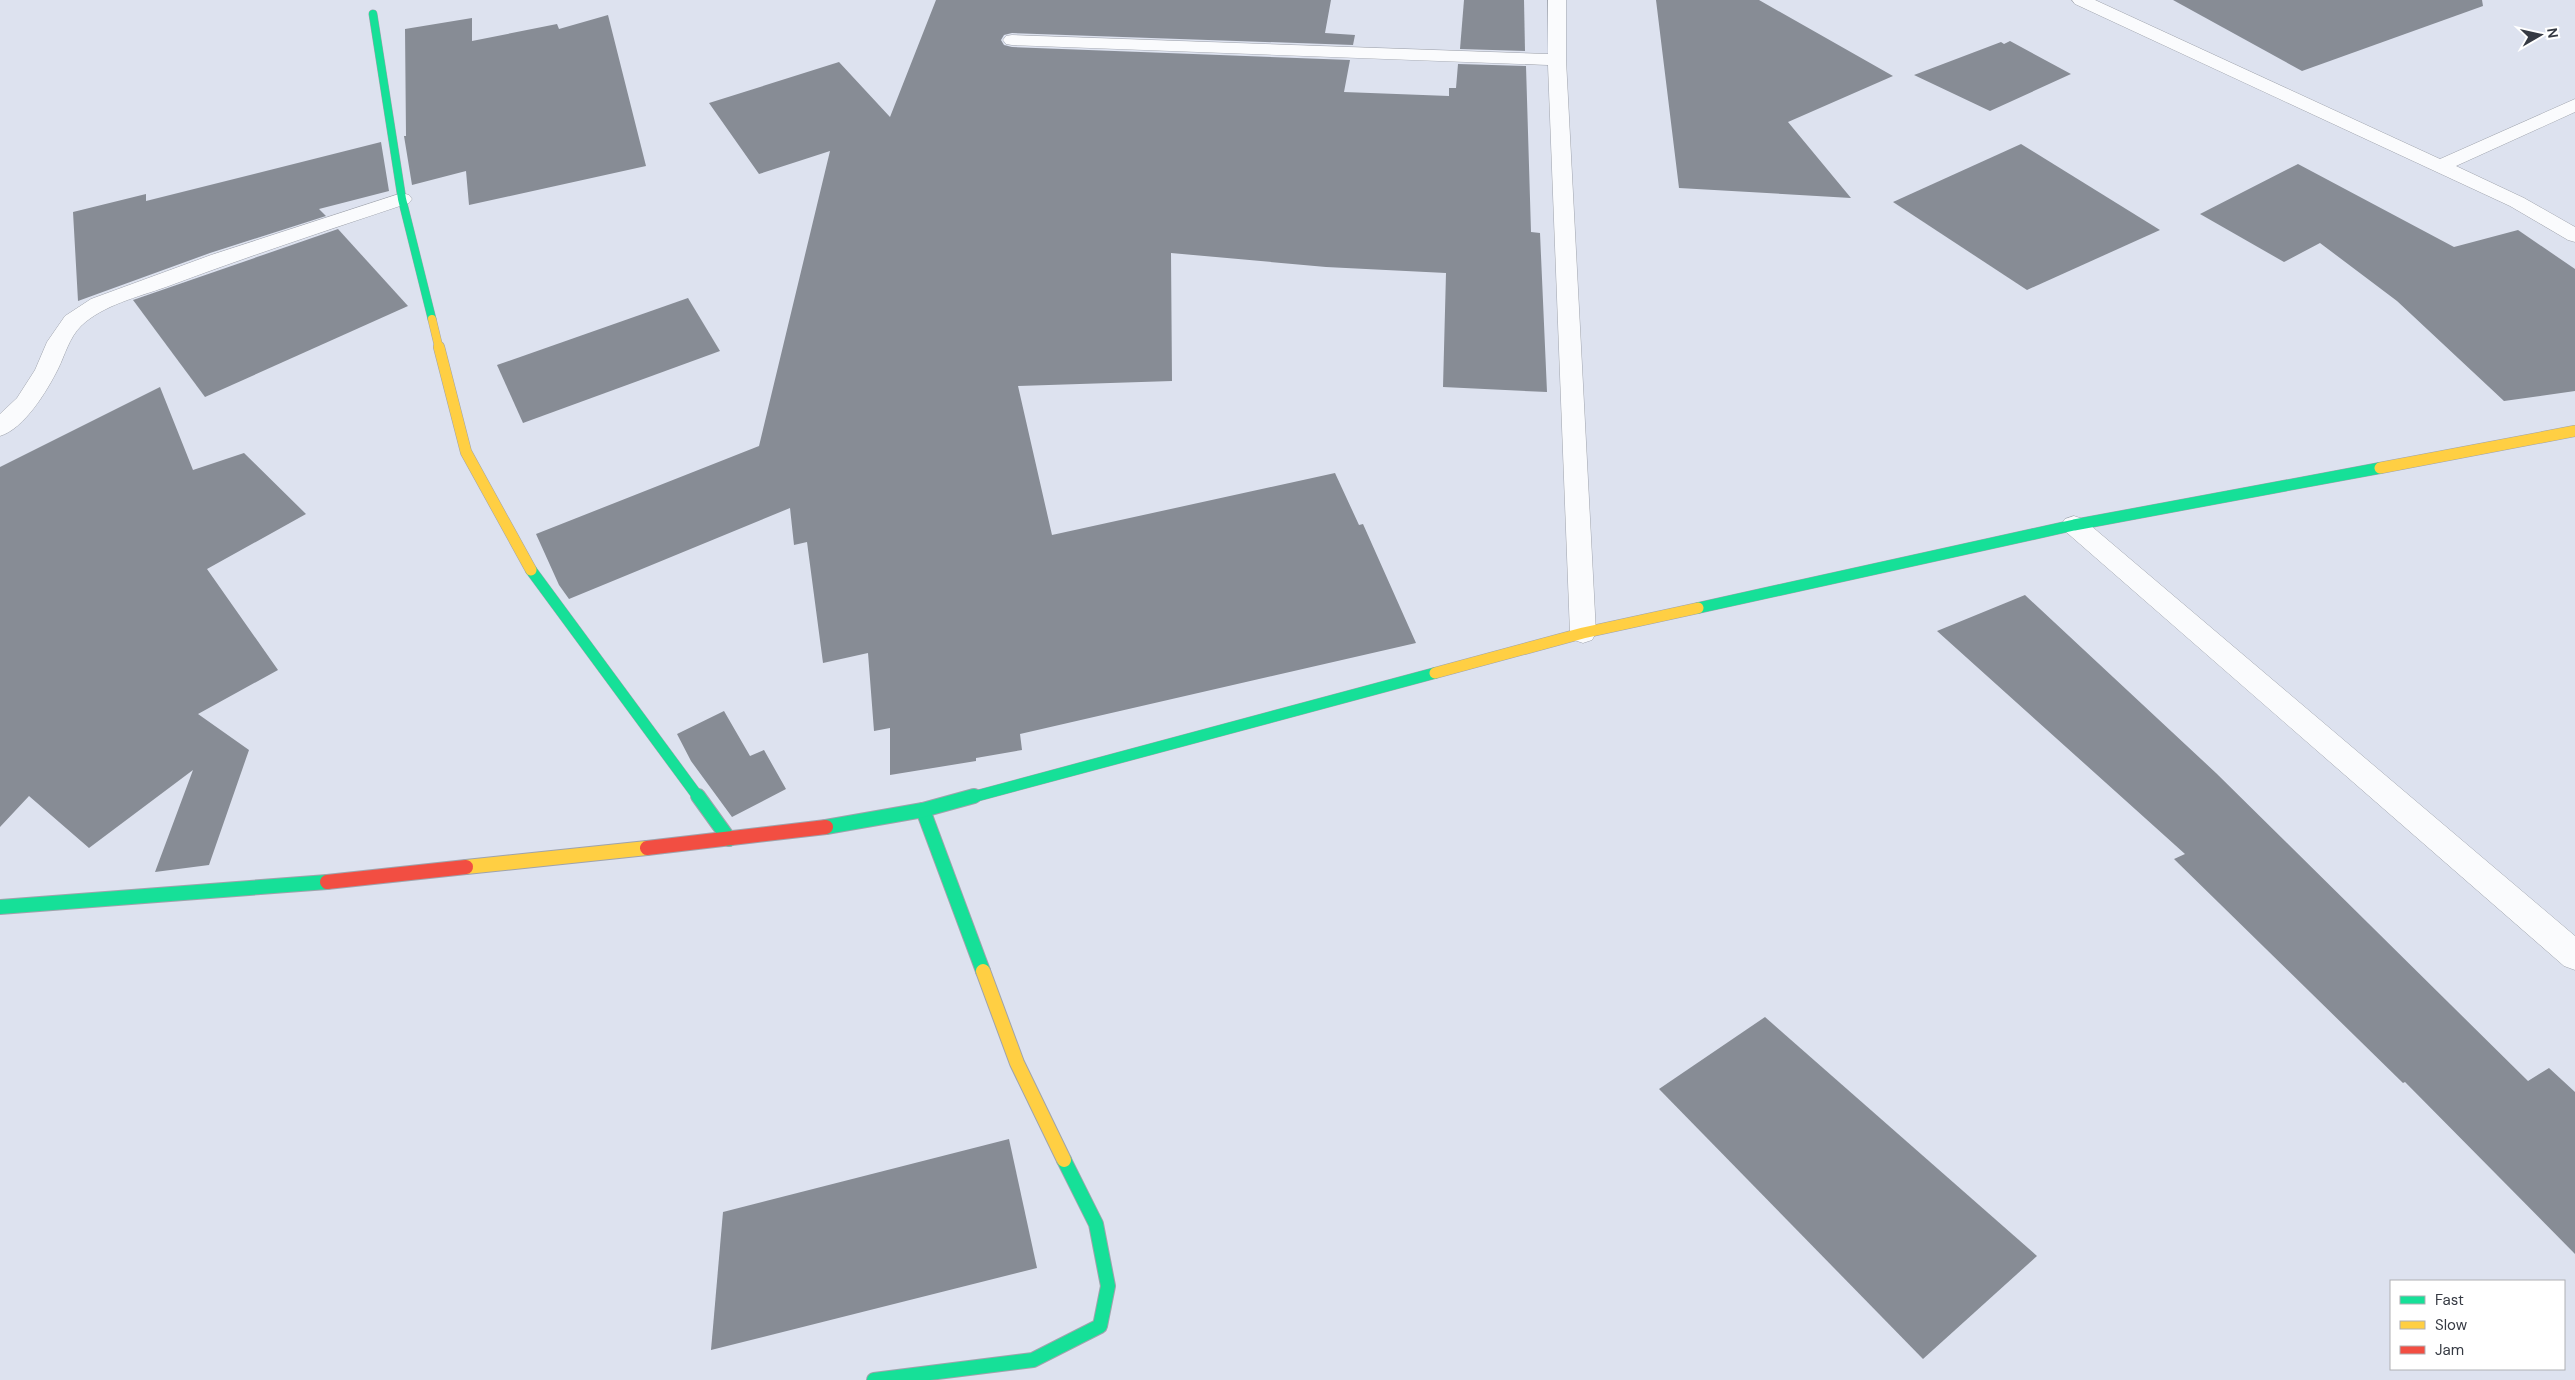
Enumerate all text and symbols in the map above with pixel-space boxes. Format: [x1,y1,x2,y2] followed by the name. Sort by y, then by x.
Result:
[2515,10,2565,60] north arrow
[2543,27,2563,39] text: N
[2390,1280,2565,1370] legend
[2435,1290,2464,1310] text: Fast
[2435,1315,2468,1335] text: Slow
[2435,1340,2464,1360] text: Jam

